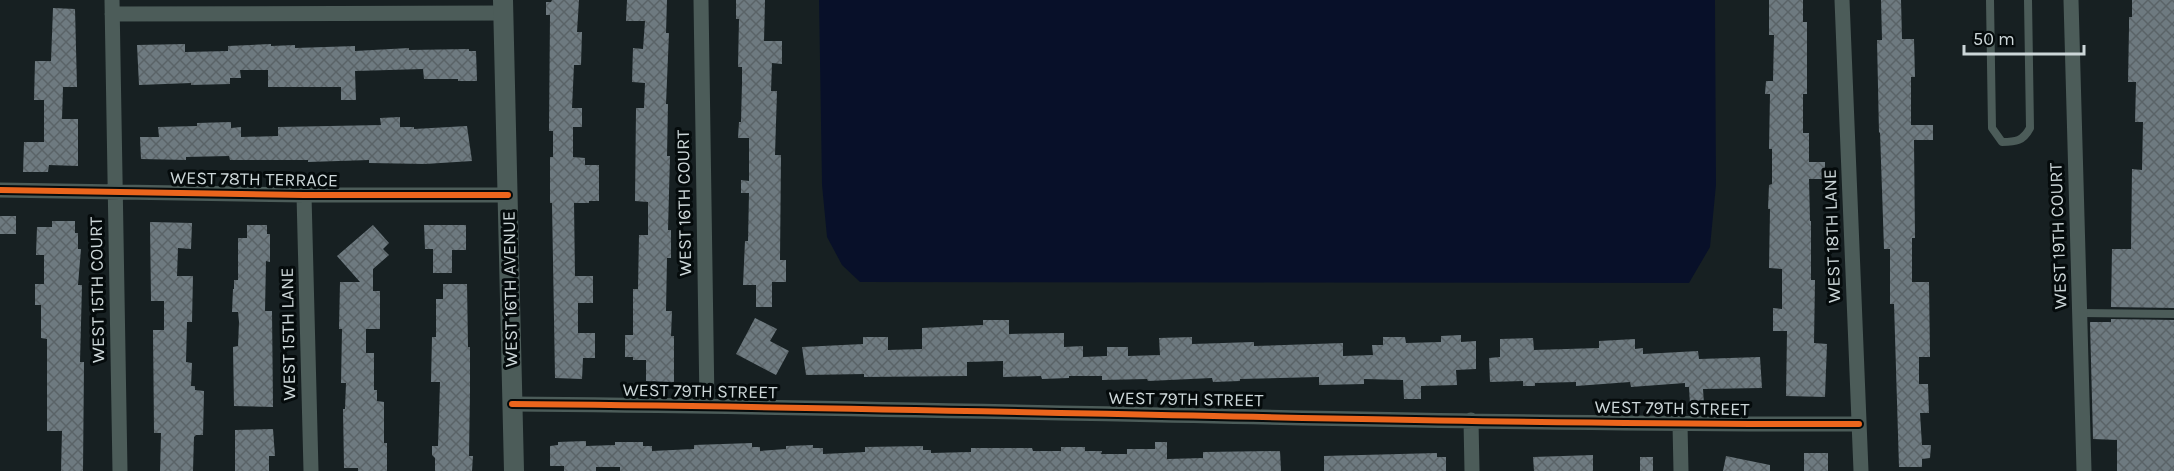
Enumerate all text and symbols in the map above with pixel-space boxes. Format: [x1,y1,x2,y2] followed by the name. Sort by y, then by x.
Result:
[1964,18,2084,56] scale bar
[1973,28,2015,50] text: 50 m
[672,130,696,276] street label: WEST 16TH COURT
[2044,162,2072,310] street label: WEST 19TH COURT
[170,167,338,191] street label: WEST 78TH TERRACE
[1819,169,1845,303] street label: WEST 18TH LANE
[498,211,522,367] street label: WEST 16TH AVENUE
[85,217,109,363] street label: WEST 15TH COURT
[276,267,300,401] street label: WEST 15TH LANE
[622,379,778,403] street label: WEST 79TH STREET
[1108,387,1264,411] street label: WEST 79TH STREET
[1594,396,1750,420] street label: WEST 79TH STREET

